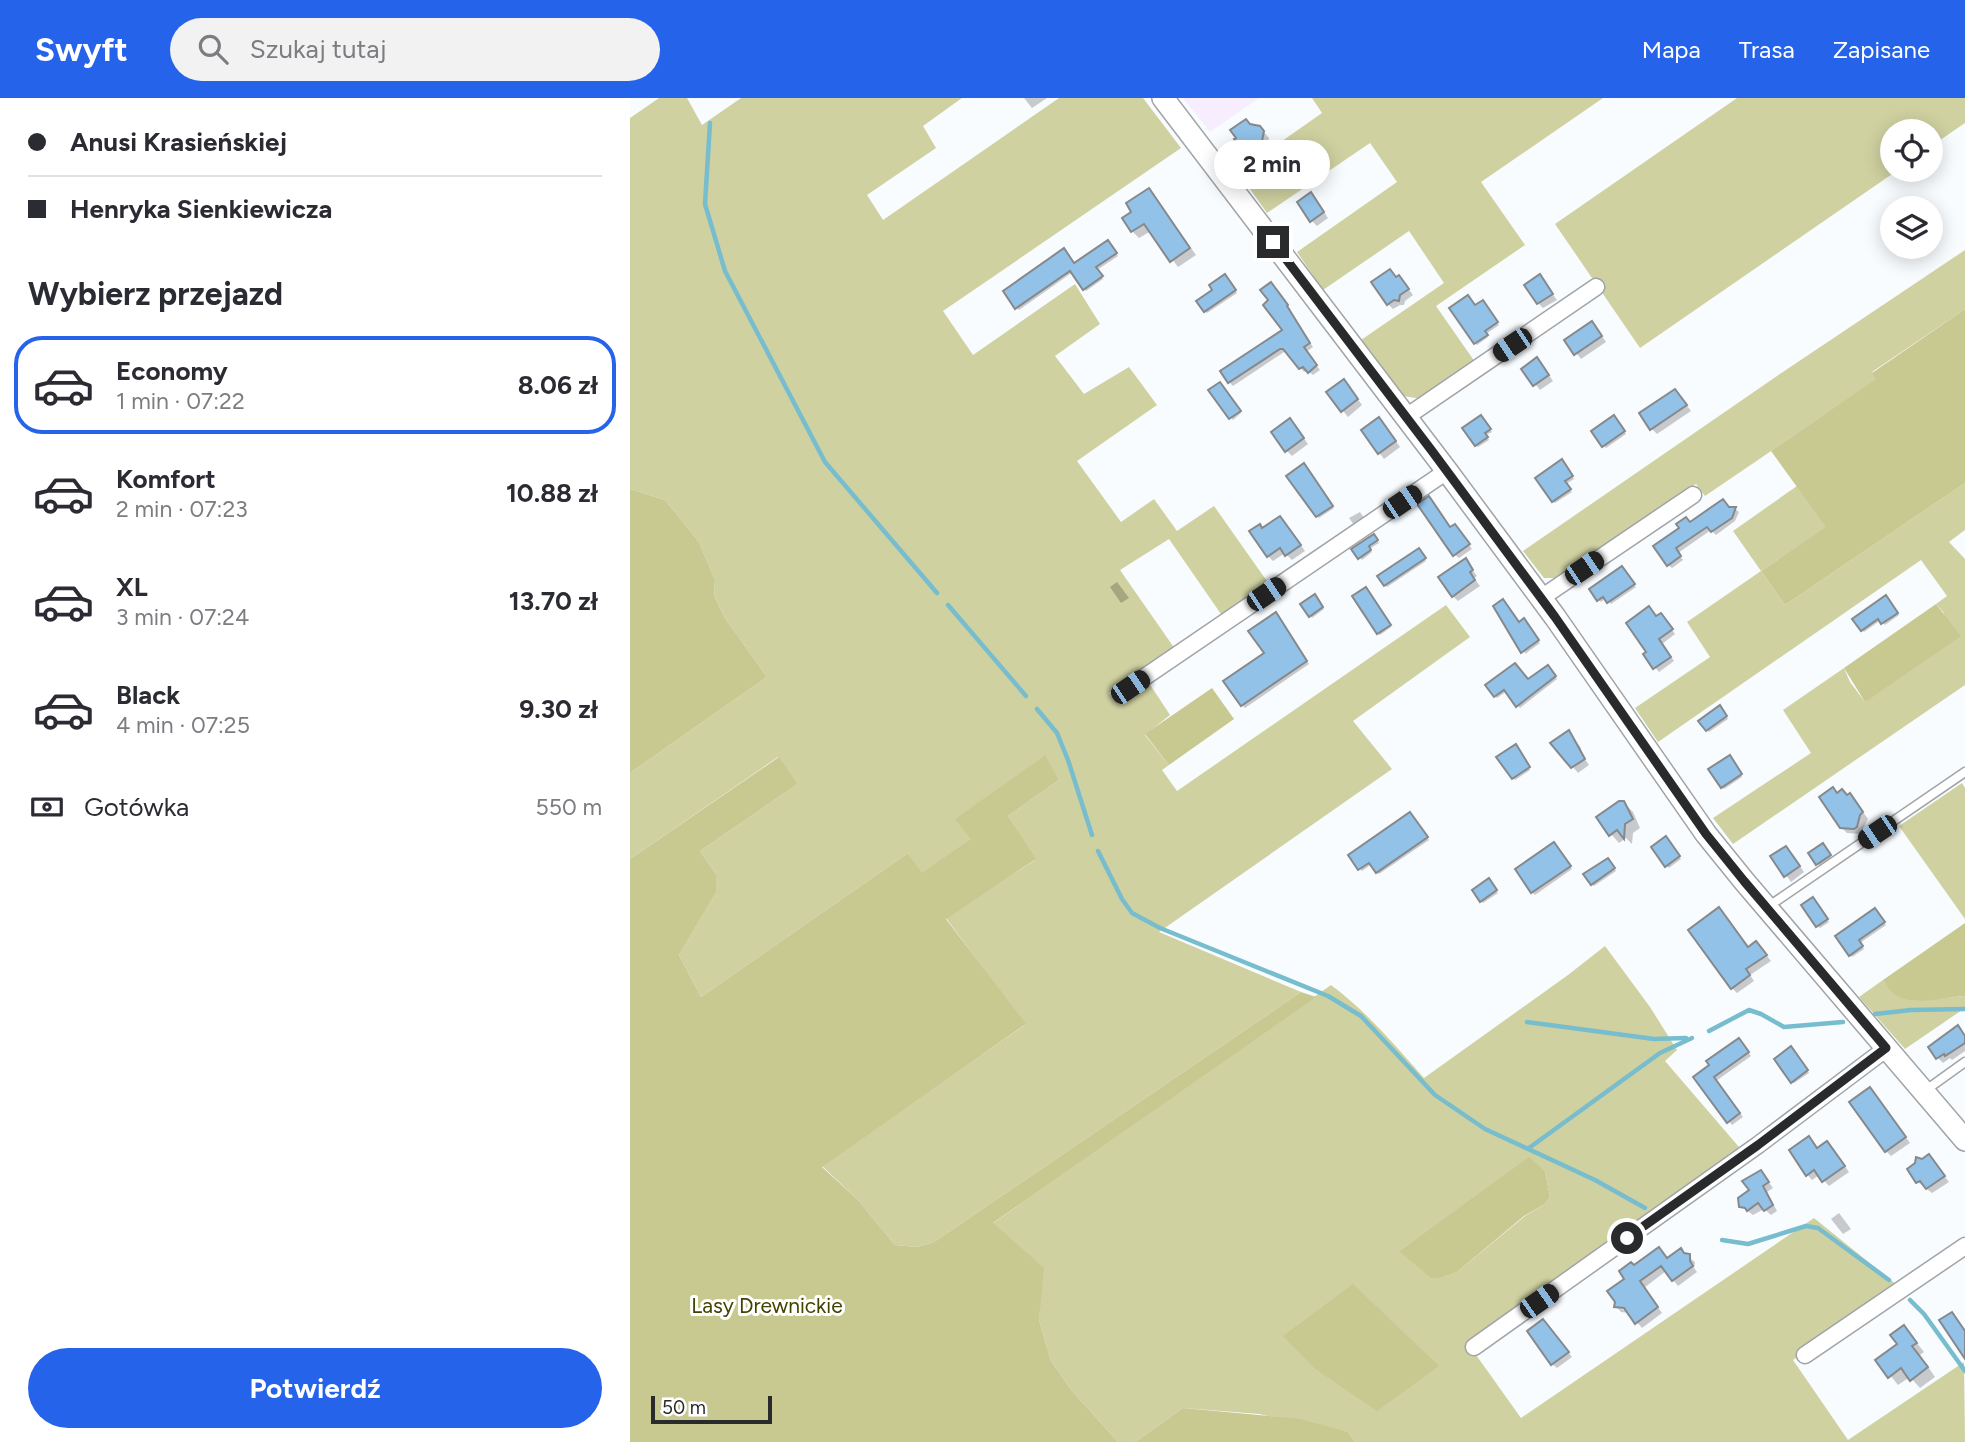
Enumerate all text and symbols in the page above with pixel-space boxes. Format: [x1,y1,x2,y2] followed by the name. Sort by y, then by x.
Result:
[170,18,660,81] search box
[35,30,128,69] text: Swyft
[194,30,232,68] icon: search
[250,33,386,65] text: Szukaj tutaj
[1642,35,1701,64] text: Mapa
[1739,35,1795,64] text: Trasa
[1833,35,1930,64] text: Zapisane
[1880,119,1943,259] map controls
[1880,119,1943,182] button: locate
[70,126,287,158] text: Anusi Krasieńskiej
[1215,141,1331,190] callout: 2 min
[1243,150,1301,178] text: 2 min
[70,193,332,225] text: Henryka Sienkiewicza
[1880,196,1943,259] button: layers
[1257,226,1289,258] route end
[28,275,283,313] text: Wybierz przejazd
[1489,325,1536,365] car
[32,354,95,417] icon: car
[116,355,228,387] text: Economy
[518,369,598,401] text: 8.06 zł
[116,387,245,415] text: 1 min · 07:22
[32,462,95,525] icon: car
[116,463,216,495] text: Komfort
[506,477,598,509] text: 10.88 zł
[1379,482,1426,522] car
[116,495,248,523] text: 2 min · 07:23
[1561,548,1608,588] car
[32,570,95,633] icon: car
[116,571,148,603] text: XL
[1243,574,1290,614] car
[509,585,598,617] text: 13.70 zł
[116,603,249,631] text: 3 min · 07:24
[1107,667,1154,707] car
[32,678,95,741] icon: car
[116,679,180,711] text: Black
[519,693,598,725] text: 9.30 zł
[116,711,250,739] text: 4 min · 07:25
[28,788,66,826] icon: cash
[84,791,189,823] text: Gotówka
[536,793,602,821] text: 550 m
[1854,812,1901,852] car
[1611,1222,1643,1254] route start
[1516,1280,1563,1322] car
[691,1293,843,1318] park label: Lasy Drewnickie
[28,1348,602,1428] button: Potwierdź
[651,1393,772,1425] scale bar
[662,1396,706,1419] text: 50 m

